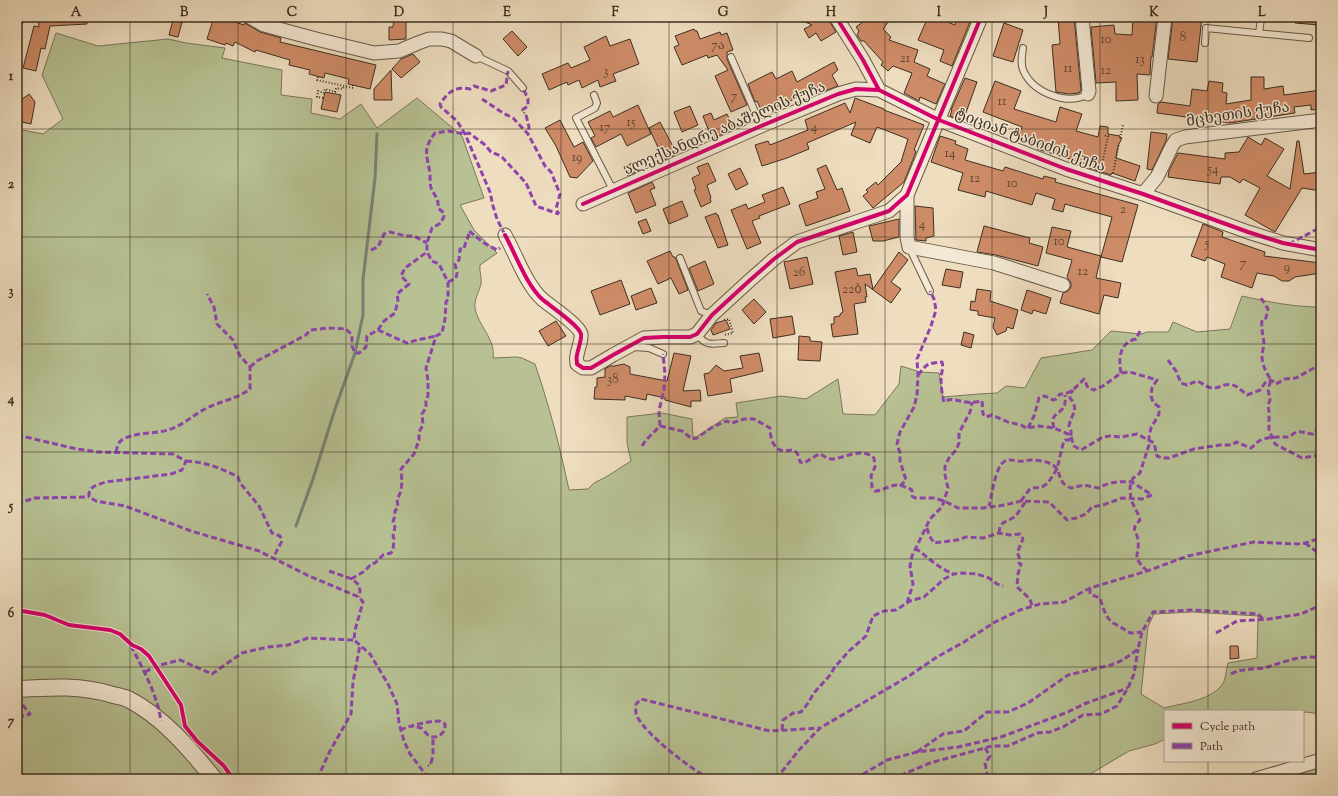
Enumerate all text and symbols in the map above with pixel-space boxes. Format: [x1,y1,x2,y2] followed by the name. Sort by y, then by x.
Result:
[71,4,82,22] text: A
[180,4,189,22] text: B
[287,4,297,22] text: C
[394,4,404,22] text: D
[503,4,511,22] text: E
[611,4,619,22] text: F
[718,4,729,22] text: G
[826,4,837,22] text: H
[937,4,942,22] text: I
[1043,4,1048,22] text: J
[1149,4,1159,22] text: K
[1258,4,1266,22] text: L
[1180,29,1186,47] house number: 8
[1100,31,1112,49] house number: 10
[711,37,725,55] house number: 7ა
[900,50,911,68] house number: 21
[1135,51,1145,69] house number: 13
[1064,60,1073,78] house number: 11
[1101,62,1111,80] house number: 12
[603,63,609,81] house number: 3
[9,68,14,86] text: 1
[621,77,829,181] street label: ალექსანდრე აბაშელის ქუჩა
[731,88,738,106] house number: 7
[998,93,1007,111] house number: 11
[1185,97,1291,133] street label: მცხეთის ქუჩა
[952,104,1108,178] street label: ტიციან ტაბიძის ქუჩა
[627,114,636,132] house number: 15
[600,119,611,137] house number: 17
[811,119,818,137] house number: 4
[945,145,956,163] house number: 14
[572,149,582,167] house number: 19
[1207,161,1219,179] house number: 54
[970,170,980,188] house number: 12
[1006,175,1018,193] house number: 10
[8,176,15,194] text: 2
[1120,201,1126,219] house number: 2
[919,216,926,234] house number: 4
[1053,233,1065,251] house number: 10
[1204,235,1210,253] house number: 5
[1240,255,1247,273] house number: 7
[1284,259,1290,277] house number: 9
[1078,263,1088,281] house number: 12
[793,264,805,282] house number: 26
[842,281,862,299] house number: 22ბ
[8,283,14,301] text: 3
[607,371,619,389] house number: 38
[7,391,15,409] text: 4
[8,498,14,516] text: 5
[8,605,15,623] text: 6
[1164,710,1304,762] legend
[8,713,15,731] text: 7
[1200,718,1255,736] text: Cycle path
[1200,738,1223,756] text: Path

